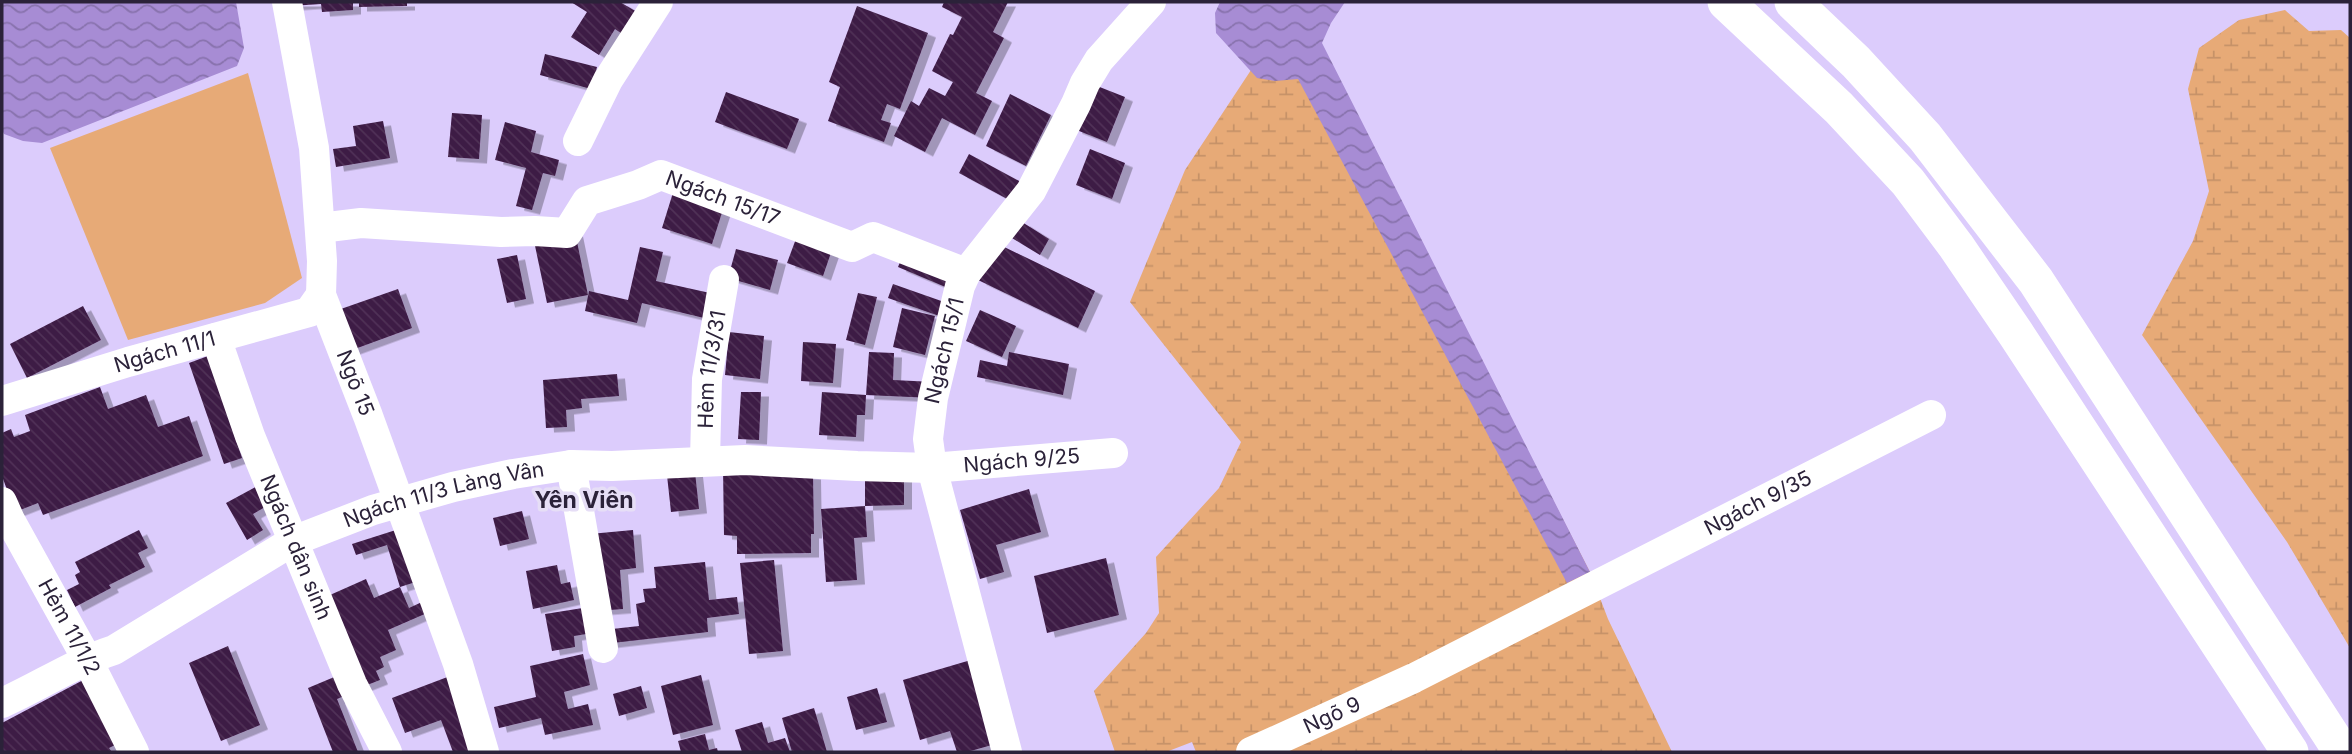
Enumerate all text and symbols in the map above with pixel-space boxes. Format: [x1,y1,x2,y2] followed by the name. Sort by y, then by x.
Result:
[662,165,784,231] street label: Ngách 15/17
[919,295,969,406] street label: Ngách 15/1
[693,308,731,429] street label: Hẻm 11/3/31
[111,325,218,378] street label: Ngách 11/1
[332,346,380,419] street label: Ngõ 15
[962,443,1081,477] street label: Ngách 9/25
[340,456,546,532] street label: Ngách 11/3 Làng Vân
[1700,465,1816,540] street label: Ngách 9/35
[255,471,337,623] street label: Ngách dân sinh
[534,486,634,514] district label: Yên Viên
[33,574,106,679] street label: Hẻm 11/1/2
[1299,691,1364,739] street label: Ngõ 9

